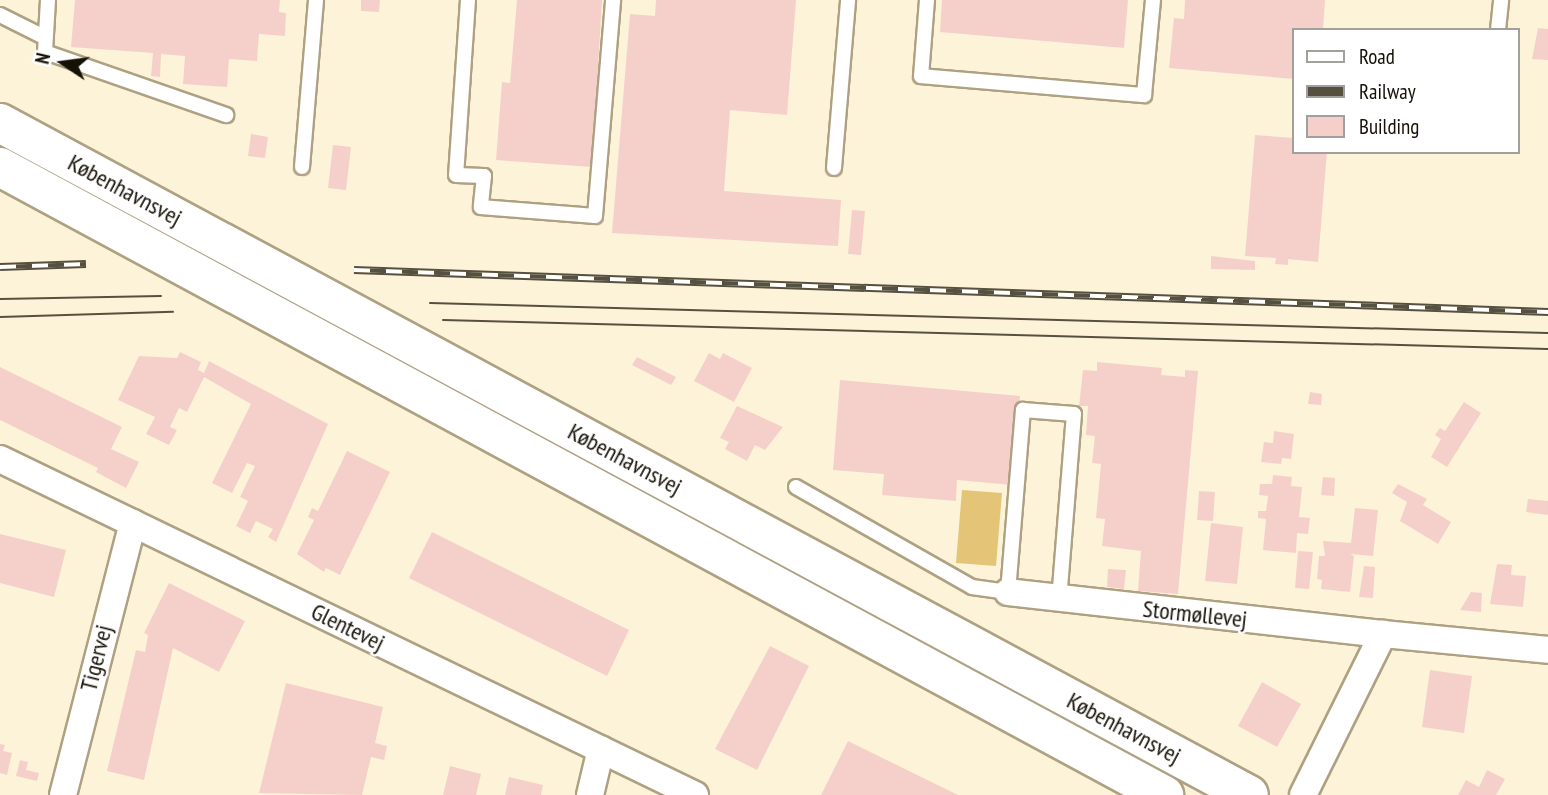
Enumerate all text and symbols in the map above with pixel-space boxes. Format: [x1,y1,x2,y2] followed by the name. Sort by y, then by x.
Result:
[28,28,98,98] north arrow
[1292,28,1520,154] legend
[1359,43,1395,70] text: Road
[30,51,55,66] text: N
[1359,78,1416,105] text: Railway
[1359,113,1419,140] text: Building
[63,148,187,232] street label: Københavnsvej
[563,417,687,501] street label: Københavnsvej
[1141,594,1249,634] street label: Stormøllevej
[307,597,389,657] street label: Glentevej
[74,622,118,694] street label: Tigervej
[1062,686,1186,770] street label: Københavnsvej

